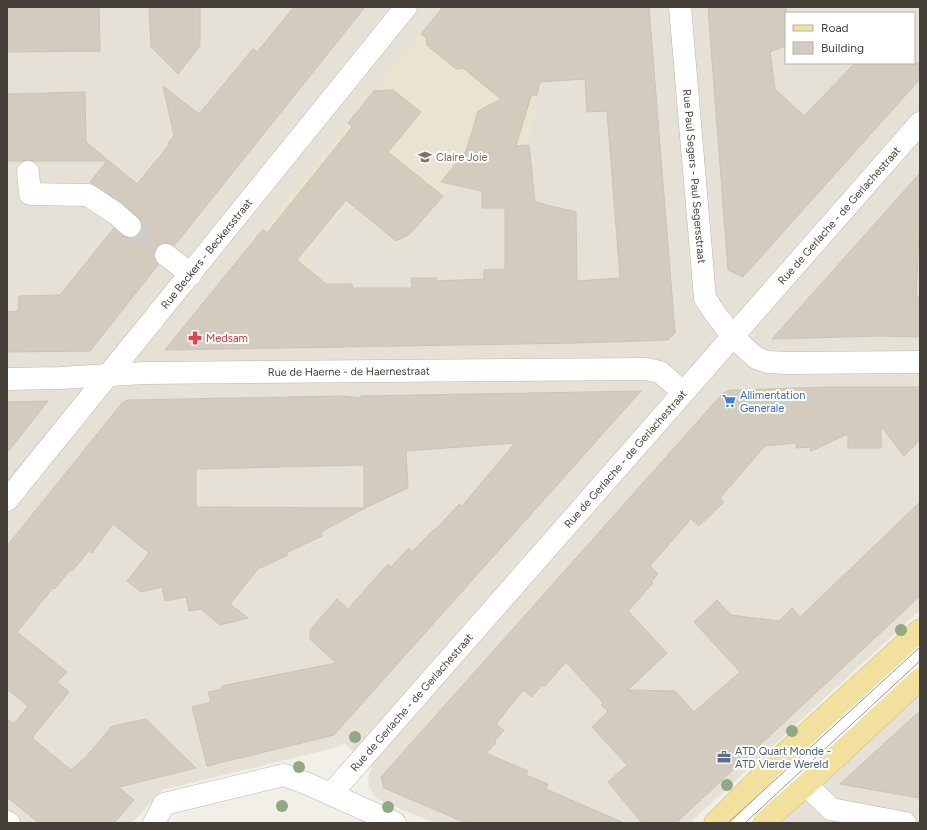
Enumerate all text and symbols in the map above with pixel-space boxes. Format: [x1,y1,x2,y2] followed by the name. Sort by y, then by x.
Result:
[785,12,915,64] legend
[821,21,849,35] text: Road
[821,41,864,55] text: Building
[681,89,709,264] street label: Rue Paul Segers - Paul Segersstraat
[775,144,903,287] street label: Rue de Gerlache - de Gerlachestraat
[417,149,433,165] school or university icon: Claire Joie
[436,151,488,164] place label: Claire Joie
[158,196,255,311] street label: Rue Beckers - Beckersstraat
[187,330,203,346] pharmacy icon: Medsam
[206,332,248,345] place label: Medsam
[268,364,430,379] street label: Rue de Haerne - de Haernestraat
[561,387,689,530] street label: Rue de Gerlache - de Gerlachestraat
[740,389,805,415] place label: Allimentation Generale
[721,393,737,409] supermarket icon: Allimentation Generale
[348,631,475,774] street label: Rue de Gerlache - de Gerlachestraat
[735,745,831,771] place label: ATD Quart Monde - ATD Vierde Wereld
[716,749,732,765] office icon: ATD Quart Monde - ATD Vierde Wereld

